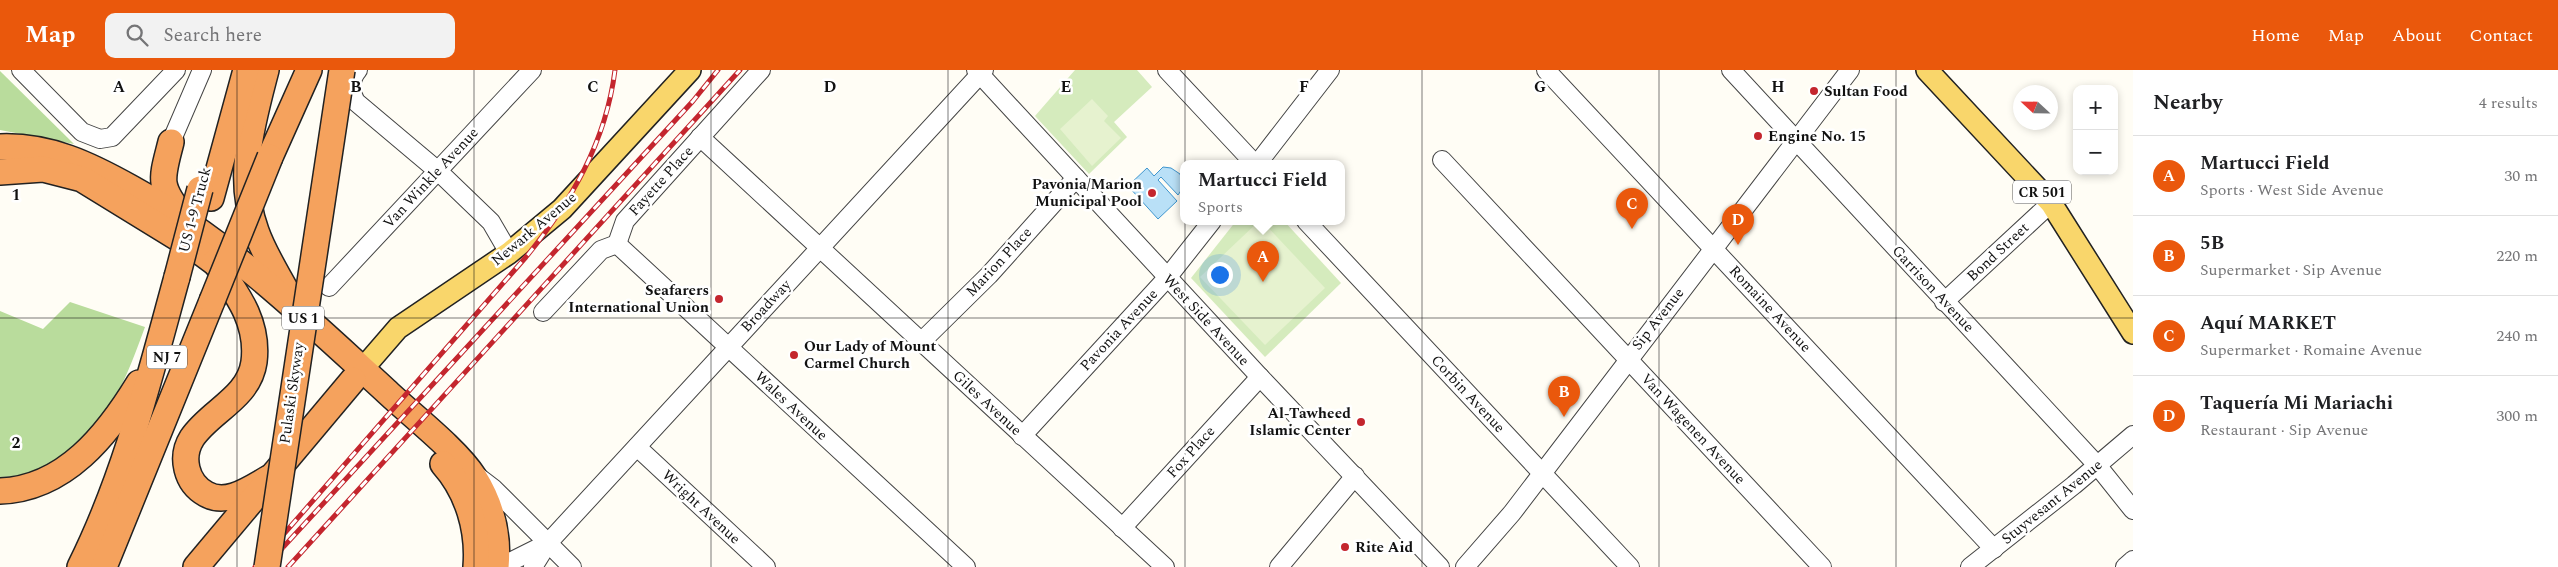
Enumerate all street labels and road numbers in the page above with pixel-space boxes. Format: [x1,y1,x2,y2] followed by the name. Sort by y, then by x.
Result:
[378,122,484,234] street label: Van Winkle Avenue
[623,141,699,221] street label: Fayette Place
[173,165,217,255] street label: US 1-9 Truck
[2013,180,2071,204] road number: CR 501
[486,186,582,272] street label: Newark Avenue
[1962,217,2034,287] street label: Bond Street
[960,222,1038,302] street label: Marion Place
[1886,240,1980,338] street label: Garrison Avenue
[1723,260,1817,358] street label: Romaine Avenue
[1157,269,1255,371] street label: West Side Avenue
[735,274,797,338] street label: Broadway
[1074,283,1164,377] street label: Pavonia Avenue
[1626,283,1690,355] street label: Sip Avenue
[282,307,324,330] road number: US 1
[274,340,311,445] street label: Pulaski Skyway
[147,346,187,368] road number: NJ 7
[1425,350,1511,438] street label: Corbin Avenue
[947,365,1027,441] street label: Giles Avenue
[749,366,833,446] street label: Wales Avenue
[1635,368,1751,490] street label: Van Wagenen Avenue
[1161,421,1221,483] street label: Fox Place
[1996,454,2108,550] street label: Stuyvesant Avenue
[656,464,746,550] street label: Wright Avenue

